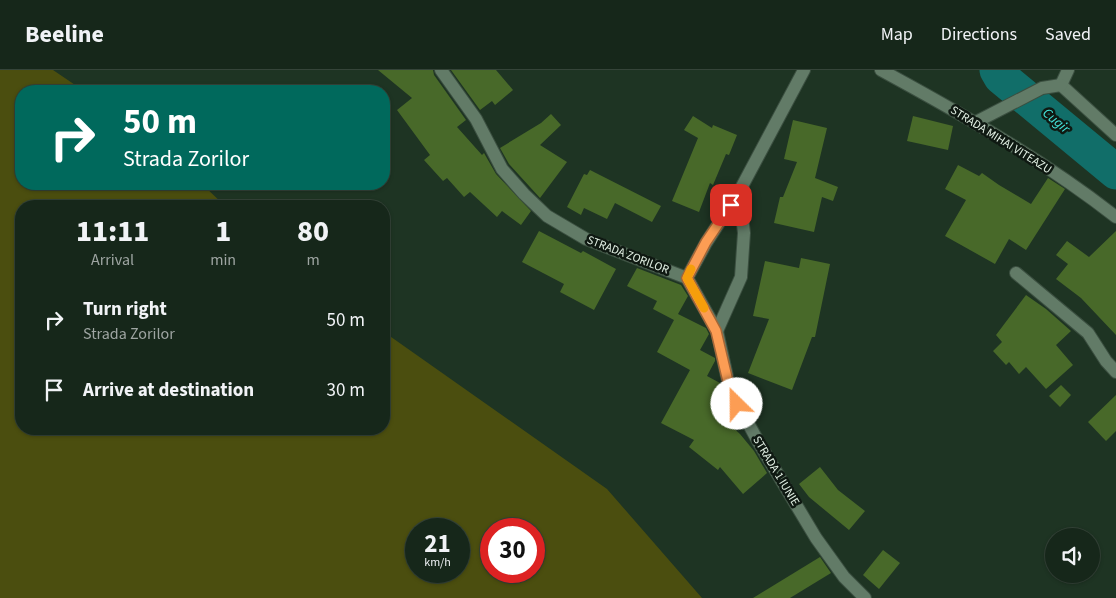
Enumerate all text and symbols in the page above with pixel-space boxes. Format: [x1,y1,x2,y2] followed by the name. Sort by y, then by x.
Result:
[25,17,104,52] text: Beeline
[881,22,913,47] text: Map
[941,22,1017,47] text: Directions
[1045,22,1091,47] text: Saved
[123,97,197,147] text: 50 m
[947,102,1055,178] street label: STRADA MIHAI VITEAZU
[1038,104,1075,139] water label: Cugir
[40,105,105,170] icon: right
[123,143,249,175] text: Strada Zorilor
[710,184,752,226] pin
[717,191,745,219] icon: arrive
[76,210,149,253] text: 11:11
[215,210,231,253] text: 1
[297,210,329,253] text: 80
[585,232,672,279] street label: STRADA ZORILOR
[91,249,134,271] text: Arrival
[210,249,236,271] text: min
[306,249,320,271] text: m
[83,296,167,323] text: Turn right
[40,306,68,334] icon: right
[327,307,365,334] text: 50 m
[83,323,175,345] text: Strada Zorilor
[40,376,68,404] icon: arrive
[83,377,254,404] text: Arrive at destination
[327,377,365,404] text: 30 m
[710,377,762,429] position arrow
[748,433,804,509] street label: STRADA 1 IUNIE
[480,518,545,583] speed limit sign: 30
[424,526,451,562] text: 21
[1045,528,1100,583] map controls
[1045,528,1100,583] button: sound
[424,554,451,571] text: km/h

